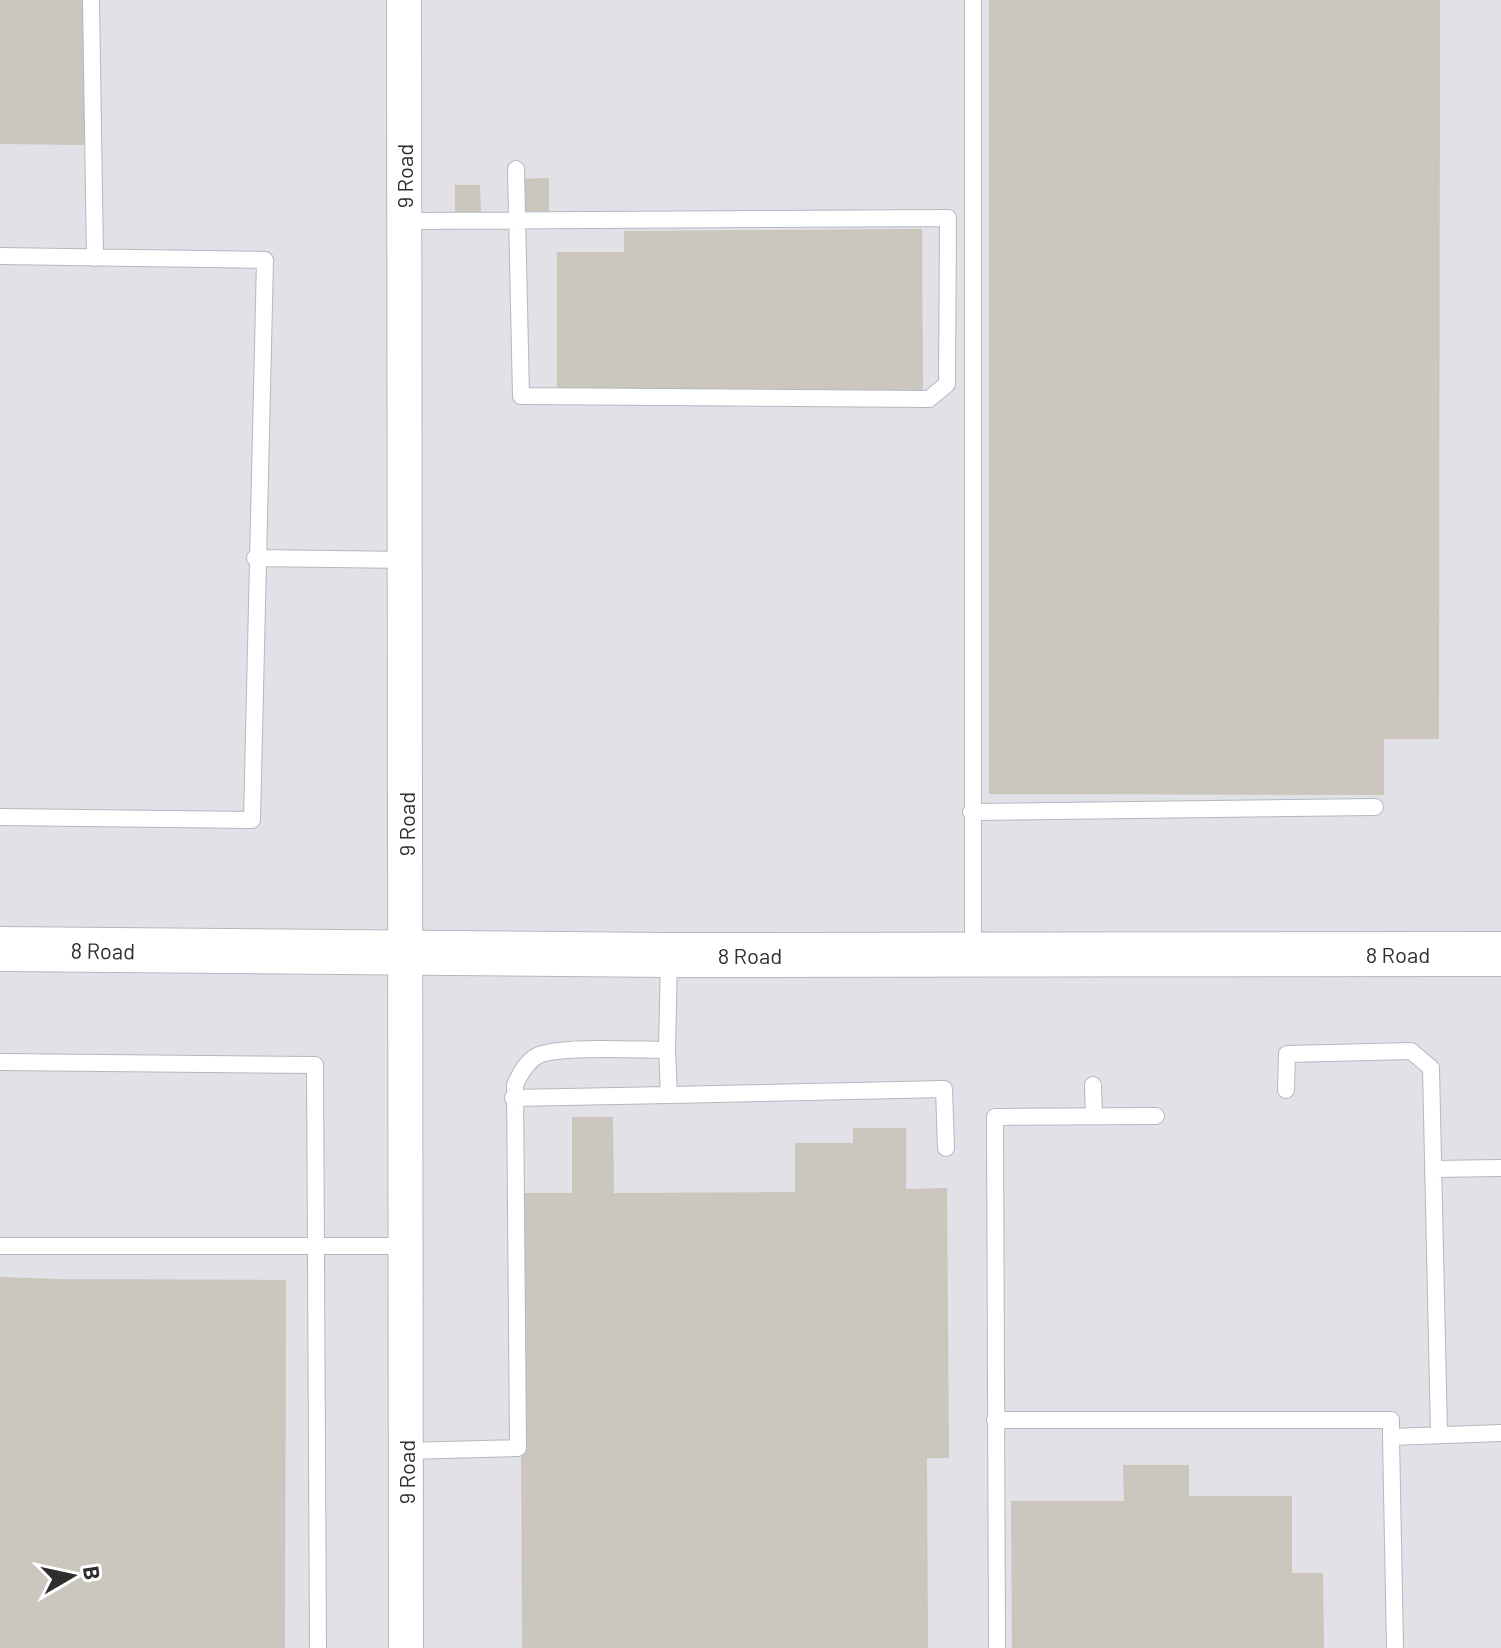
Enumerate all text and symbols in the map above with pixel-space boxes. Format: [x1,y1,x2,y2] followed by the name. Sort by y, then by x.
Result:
[391,144,417,208] street label: 9 Road
[393,792,419,856] street label: 9 Road
[71,936,135,964] street label: 8 Road
[1366,941,1430,967] street label: 8 Road
[718,942,782,968] street label: 8 Road
[393,1440,419,1504] street label: 9 Road
[32,1536,112,1616] north arrow
[79,1564,107,1581] text: B

